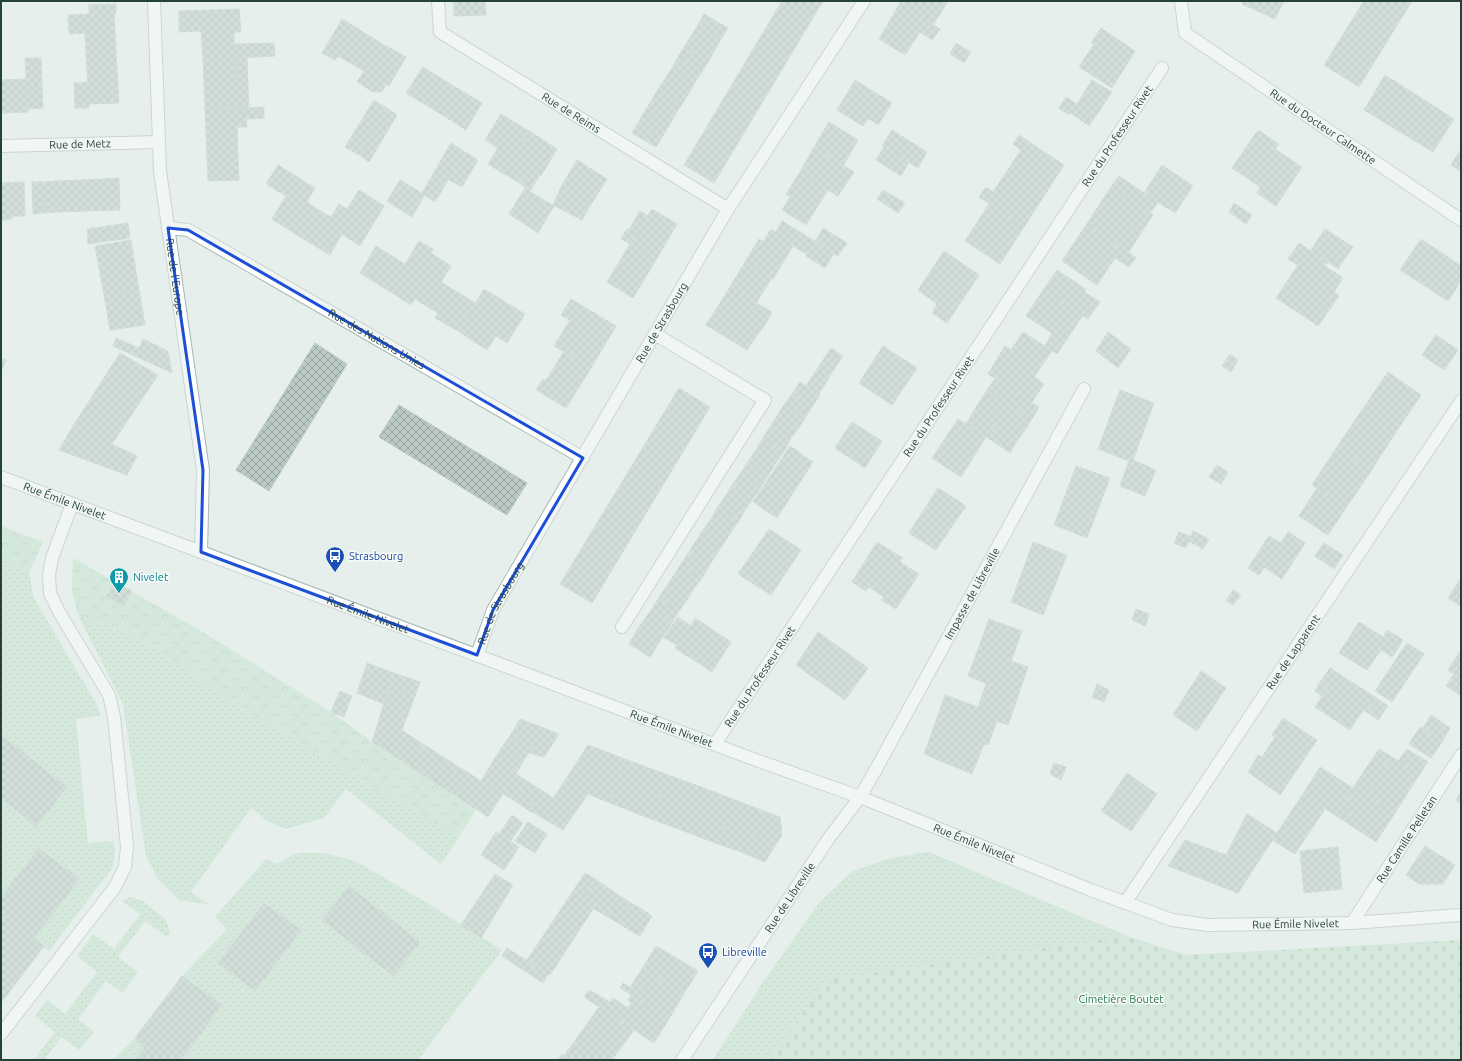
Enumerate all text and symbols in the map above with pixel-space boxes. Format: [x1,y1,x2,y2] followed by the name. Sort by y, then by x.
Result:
[1079,83,1155,189] street label: Rue du Professeur Rivet
[1268,86,1378,167] street label: Rue du Docteur Calmette
[540,90,603,135] street label: Rue de Reims
[49,137,111,151] street label: Rue de Metz
[164,237,187,316] street label: Rue de l'Europe
[633,280,690,365] street label: Rue de Strasbourg
[326,306,427,372] street label: Rue des Nations Unies
[901,353,976,459] street label: Rue du Professeur Rivet
[22,480,108,522] street label: Rue Émile Nivelet
[324,545,346,573] bus stop icon: Strasbourg
[942,546,1002,641] street label: Impasse de Libreville
[349,550,403,562] place label: Strasbourg
[475,560,526,646] street label: Rue de Strasbourg
[108,566,130,594] building icon: Nivelet
[133,571,169,583] place label: Nivelet
[325,594,411,636] street label: Rue Émile Nivelet
[1264,612,1323,692] street label: Rue de Lapparent
[722,623,798,729] street label: Rue du Professeur Rivet
[629,707,715,749] street label: Rue Émile Nivelet
[1374,793,1439,885] street label: Rue Camille Pelletan
[932,821,1018,865] street label: Rue Émile Nivelet
[762,860,817,935] street label: Rue de Libreville
[1252,917,1340,930] street label: Rue Émile Nivelet
[697,941,719,969] bus stop icon: Libreville
[722,946,767,958] place label: Libreville
[1078,993,1164,1005] park label: Cimetière Boutet

